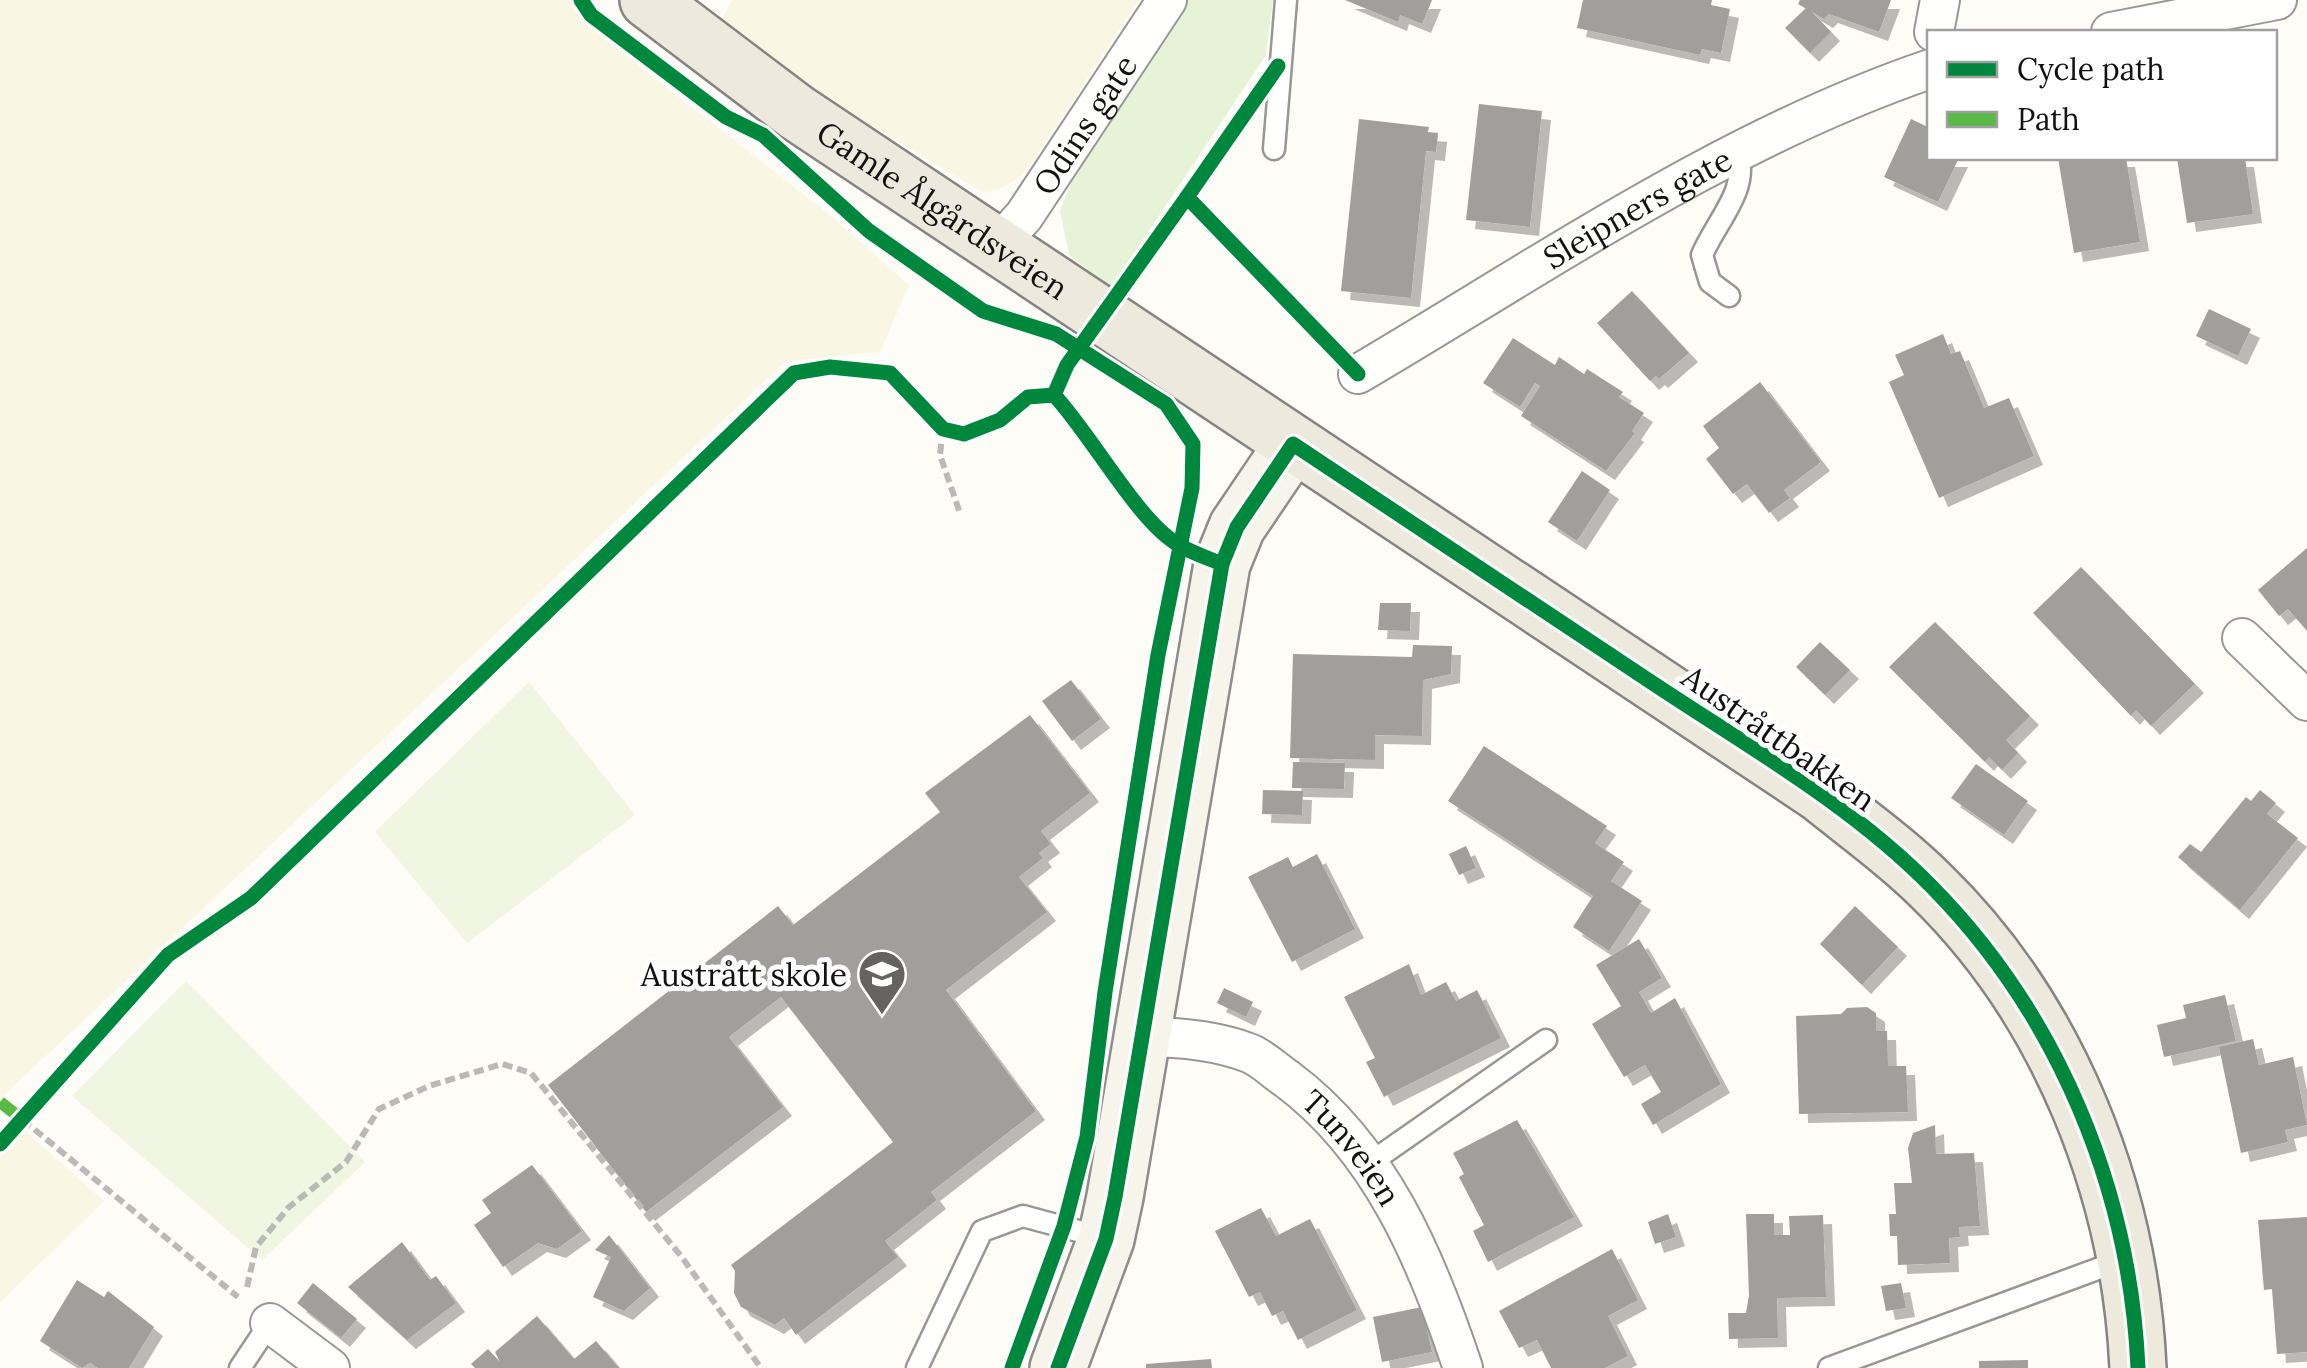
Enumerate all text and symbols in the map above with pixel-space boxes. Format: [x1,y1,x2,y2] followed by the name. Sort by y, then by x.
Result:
[1927,30,2277,160] legend
[1023,47,1146,203] street label: Odins gate
[2017,50,2165,89] text: Cycle path
[2017,100,2080,138] text: Path
[809,111,1076,308] street label: Gamle Ålgårdsveien
[1536,138,1738,278] street label: Sleipners gate
[1673,655,1884,820] street label: Austråttbakken
[856,948,908,1016] school or university icon: Austrått skole
[640,954,847,995] place label: Austrått skole
[1294,1080,1411,1213] street label: Tunveien

